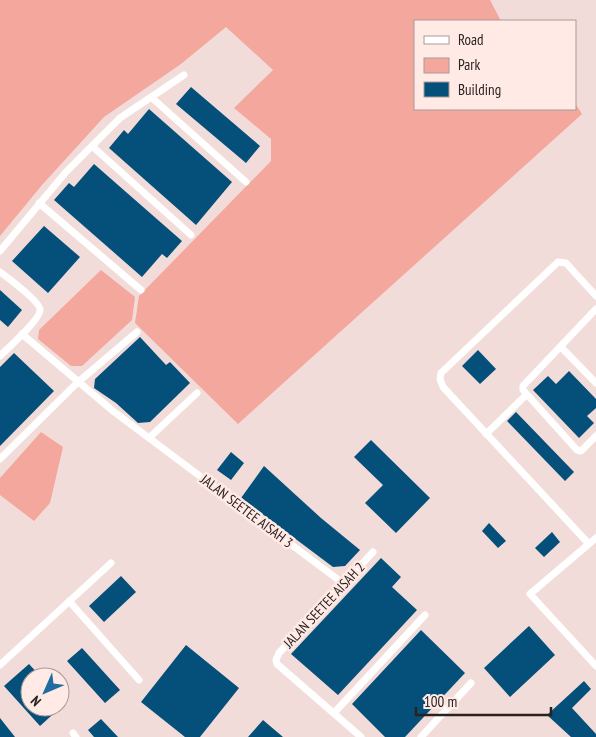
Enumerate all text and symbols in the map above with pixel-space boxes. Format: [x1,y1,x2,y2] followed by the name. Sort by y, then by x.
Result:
[414,20,576,110] legend
[458,30,484,49] text: Road
[458,55,480,74] text: Park
[458,80,501,99] text: Building
[196,470,297,552] street label: JALAN SEETEE AISAH 3
[279,558,368,653] street label: JALAN SEETEE AISAH 2
[20,667,70,717] north arrow
[416,684,551,716] scale bar
[27,692,45,710] text: N
[424,692,457,711] text: 100 m

